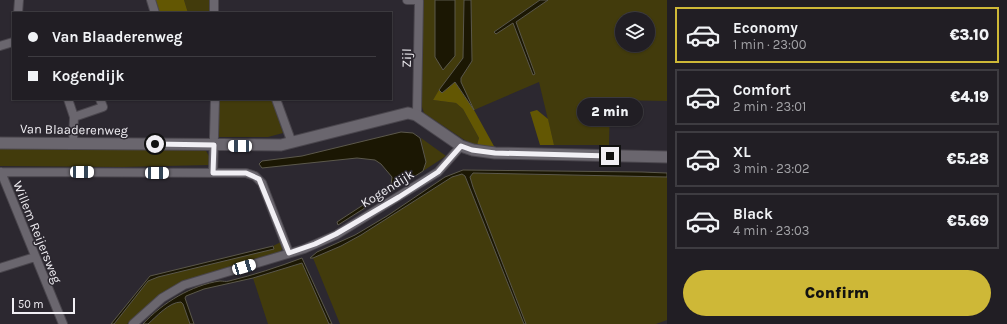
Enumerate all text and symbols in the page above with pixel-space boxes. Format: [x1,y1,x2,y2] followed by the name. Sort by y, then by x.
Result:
[615,12,655,52] map controls
[615,12,655,52] button: layers
[685,17,721,53] icon: car
[733,19,798,37] text: Economy
[950,26,989,44] text: €3.10
[52,28,183,46] text: Van Blaaderenweg
[733,37,806,52] text: 1 min · 23:00
[399,48,414,68] street label: Zijl
[52,67,124,85] text: Kogendijk
[685,79,721,115] icon: car
[733,81,791,99] text: Comfort
[950,88,989,106] text: €4.19
[577,98,643,126] callout: 2 min
[733,99,806,114] text: 2 min · 23:01
[591,104,629,119] text: 2 min
[20,121,129,138] street label: Van Blaaderenweg
[146,135,164,153] route start
[228,140,252,152] car
[685,141,721,177] icon: car
[733,143,751,161] text: XL
[601,147,619,165] route end
[947,150,989,168] text: €5.28
[733,161,810,176] text: 3 min · 23:02
[70,166,94,178] car
[358,166,417,211] street label: Kogendijk
[145,167,169,179] car
[10,179,65,286] street label: Willem Reijersweg
[685,203,721,239] icon: car
[733,205,773,223] text: Black
[947,212,989,230] text: €5.69
[733,223,809,238] text: 4 min · 23:03
[231,258,257,276] car
[683,270,991,316] button: Confirm
[12,296,75,315] scale bar
[18,298,44,311] text: 50 m

